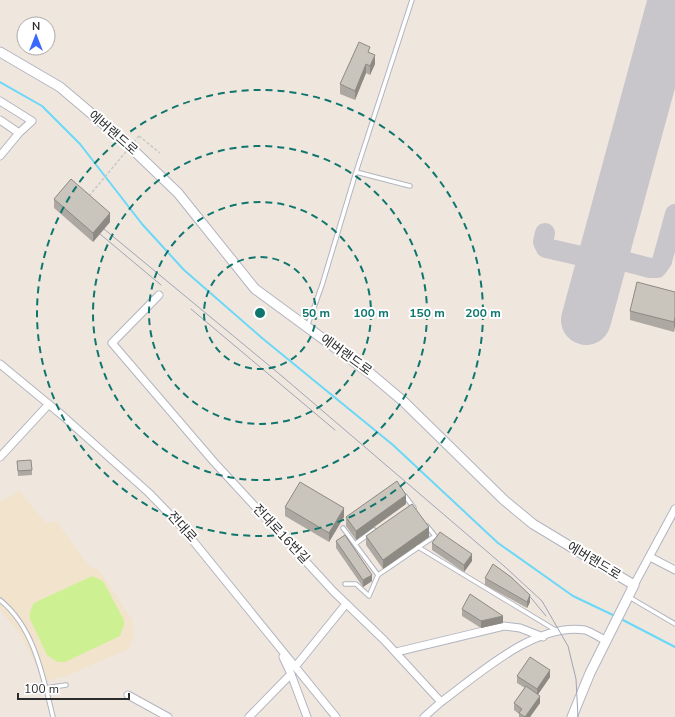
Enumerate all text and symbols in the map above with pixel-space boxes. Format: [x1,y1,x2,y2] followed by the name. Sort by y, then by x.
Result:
[16,16,56,56] north arrow
[32,19,40,34] text: N
[85,107,141,159] street label: 에버랜드로
[302,305,330,321] text: 50 m
[353,305,389,321] text: 100 m
[409,305,445,321] text: 150 m
[465,305,501,321] text: 200 m
[253,306,267,320] centre of rings
[317,330,376,380] street label: 에버랜드로
[249,500,313,568] street label: 전대로16번길
[163,508,201,546] street label: 전대로
[564,538,624,584] street label: 에버랜드로
[18,675,129,701] scale bar
[24,681,59,697] text: 100 m

